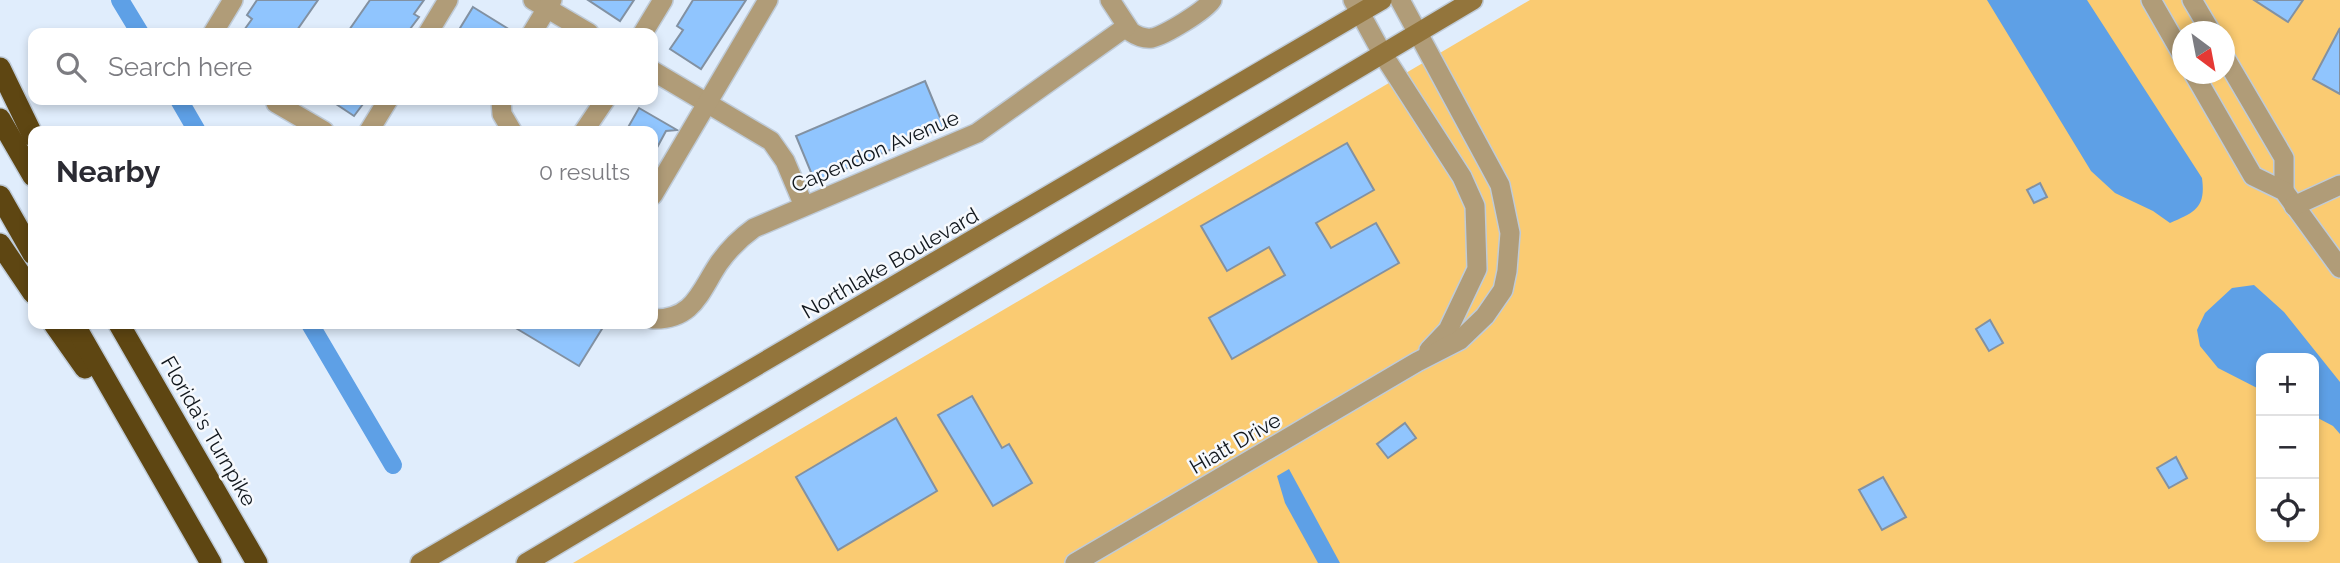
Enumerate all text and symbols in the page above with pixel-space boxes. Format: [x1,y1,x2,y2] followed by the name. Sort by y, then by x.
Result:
[2172,21,2235,84] north arrow
[28,28,658,105] search box
[52,48,90,86] icon: search
[108,52,252,82] text: Search here
[787,104,963,198] street label: Capendon Avenue
[56,154,160,189] text: Nearby
[539,158,630,185] text: 0 results
[797,202,983,324] street label: Northlake Boulevard
[156,352,262,510] street label: Florida's Turnpike
[2256,353,2319,542] map controls
[2256,353,2319,416] button: +
[1185,407,1285,479] street label: Hiatt Drive
[2256,416,2319,479] button: −
[2256,479,2319,542] button: locate

